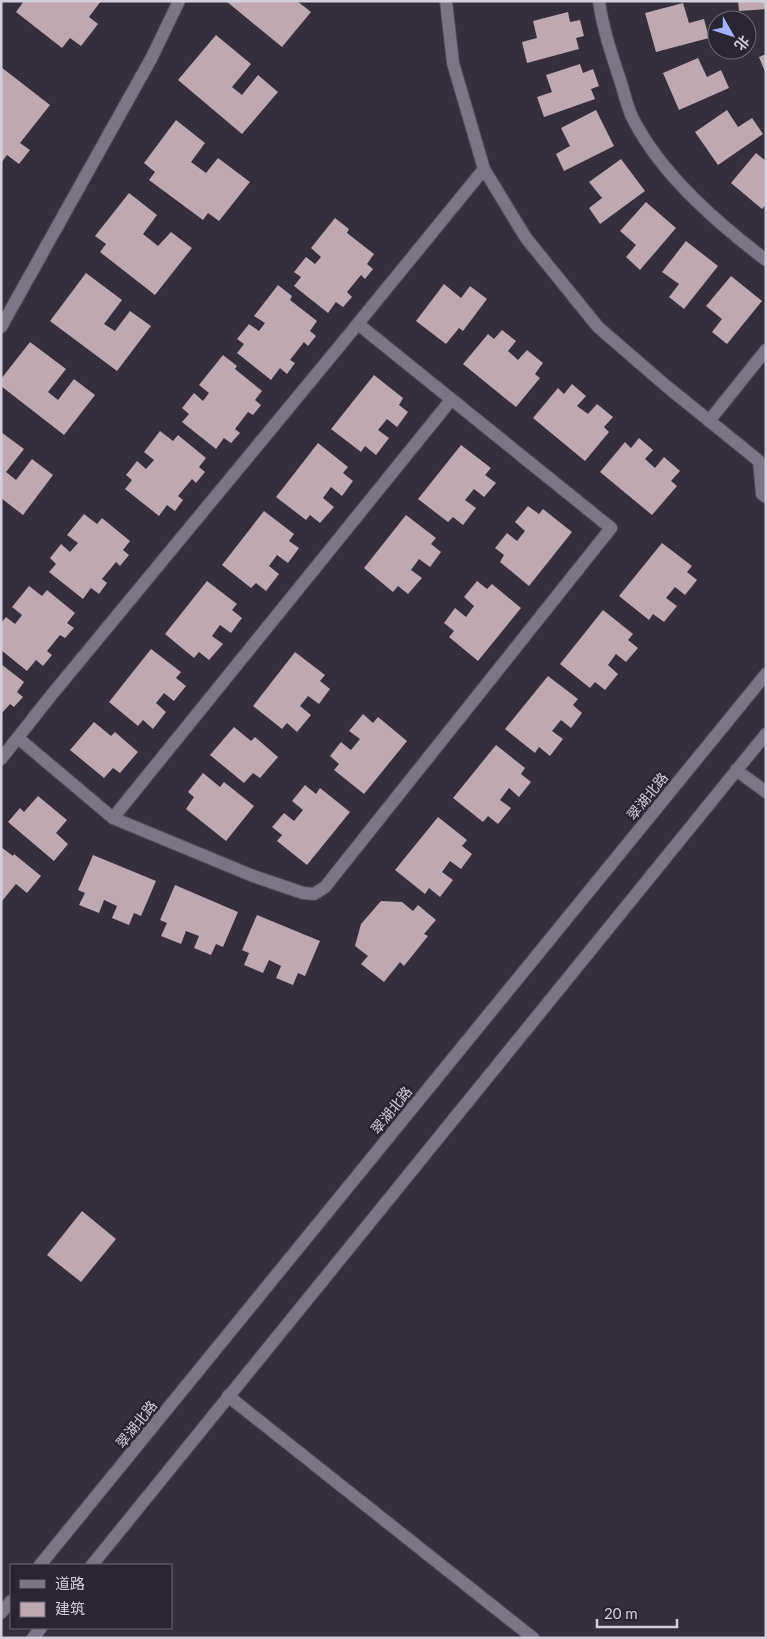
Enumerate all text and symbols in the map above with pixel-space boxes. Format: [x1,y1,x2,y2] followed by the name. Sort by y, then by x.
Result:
[707,10,757,60] north arrow
[731,33,754,54] text: 北
[623,769,671,823] street label: 翠湖北路
[367,1083,415,1137] street label: 翠湖北路
[112,1397,160,1451] street label: 翠湖北路
[10,1564,172,1629] legend
[55,1574,85,1592] text: 道路
[597,1596,677,1628] scale bar
[55,1599,85,1617] text: 建筑
[604,1604,638,1622] text: 20 m

